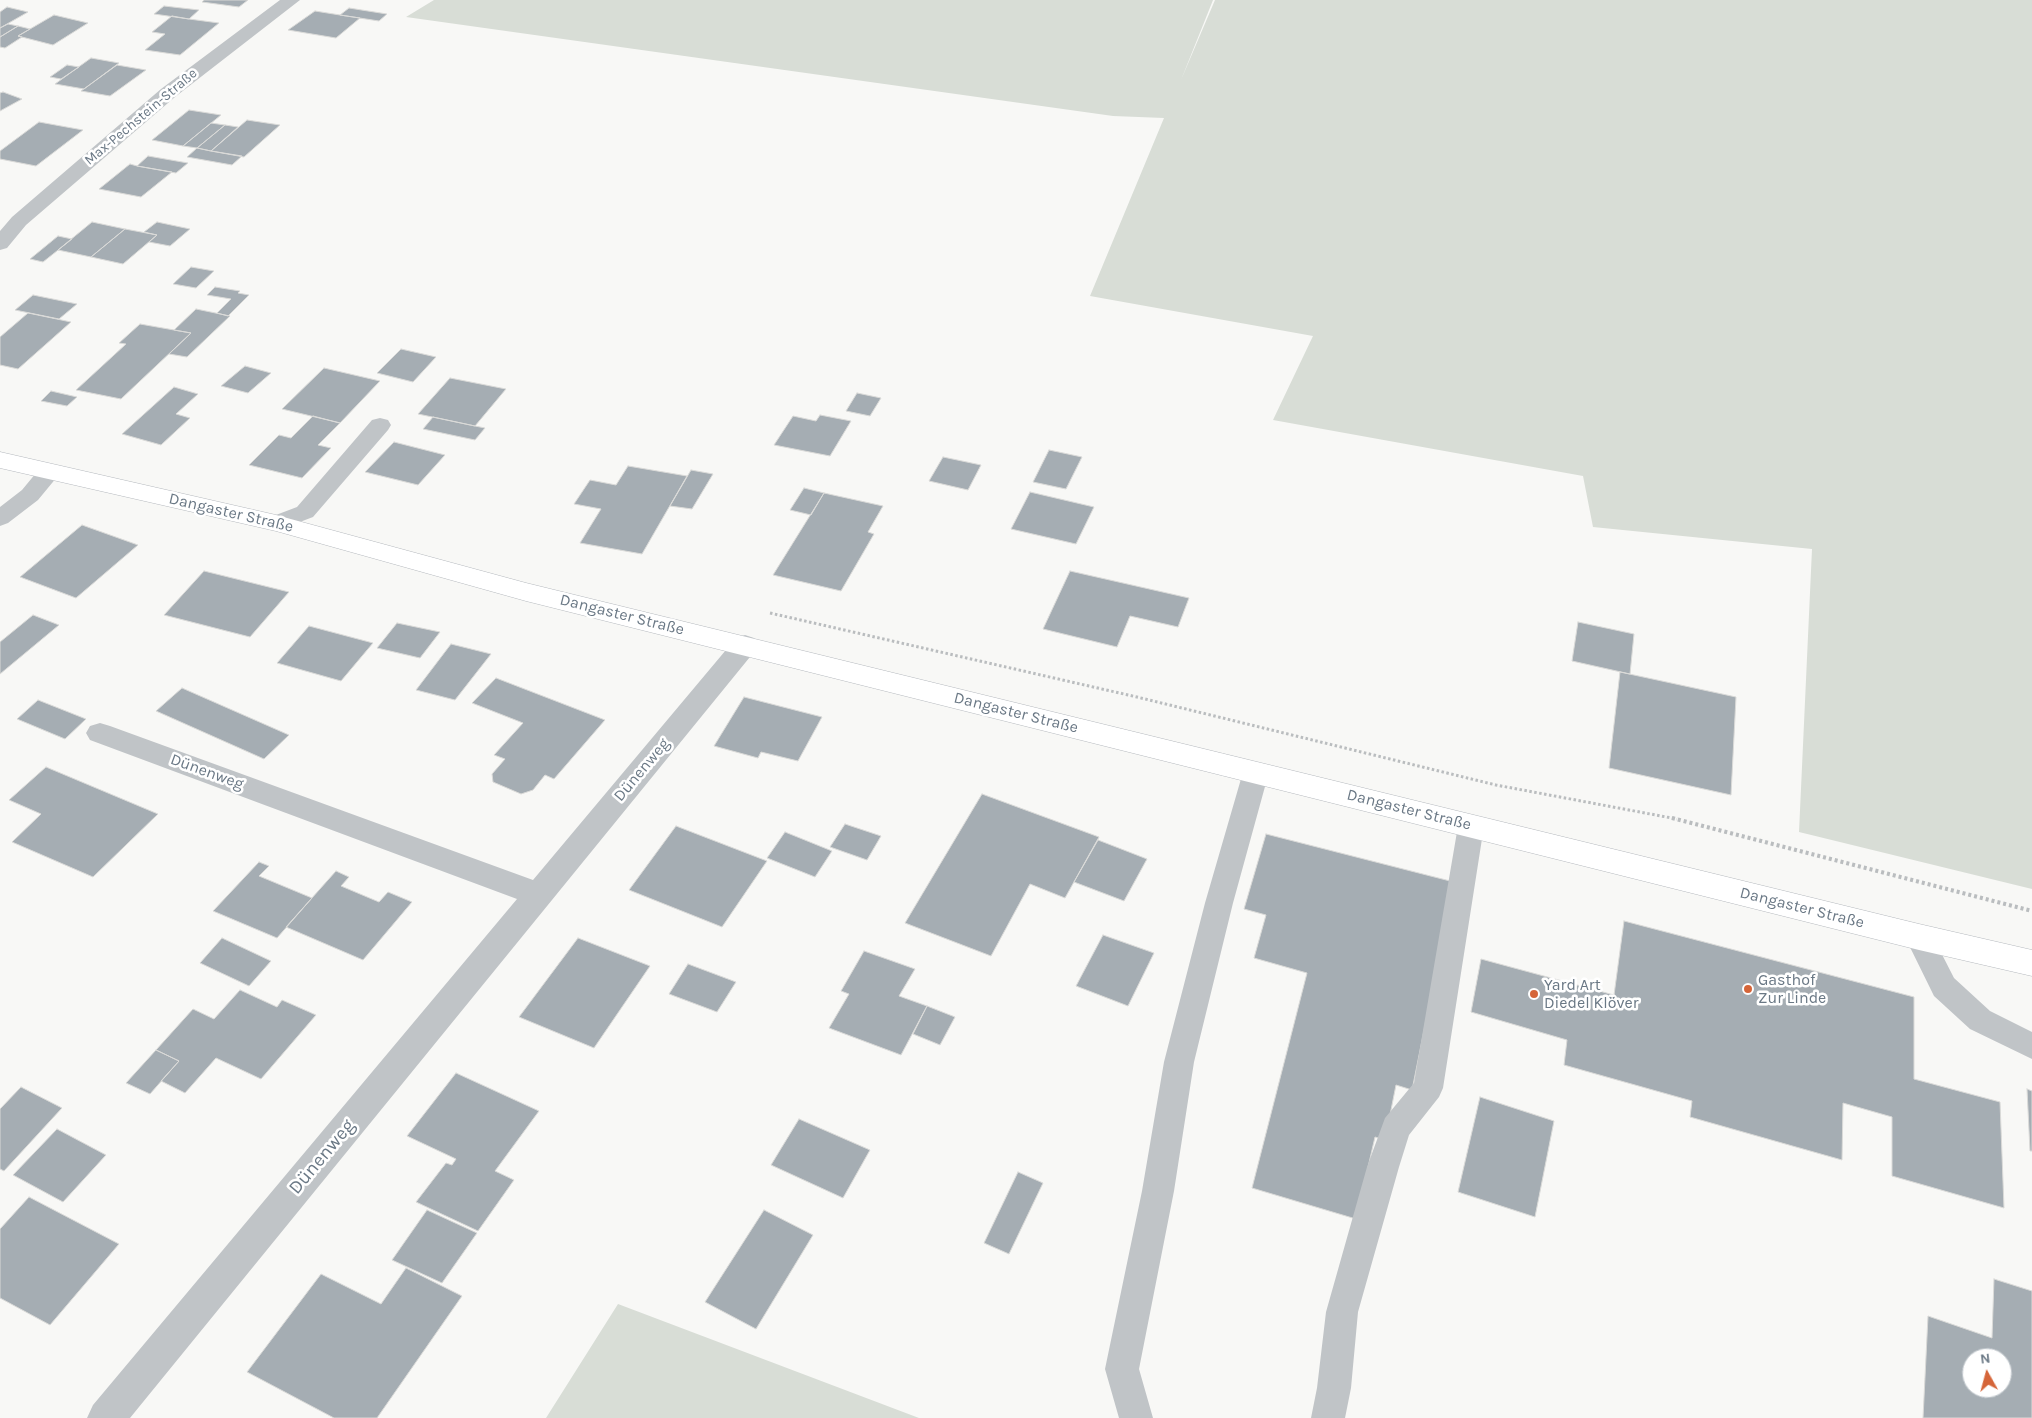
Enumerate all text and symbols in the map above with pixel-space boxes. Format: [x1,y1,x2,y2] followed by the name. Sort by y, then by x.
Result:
[81,65,201,169] street label: Max-Pechstein-Straße
[167,489,295,537] street label: Dangaster Straße
[558,590,686,640] street label: Dangaster Straße
[952,688,1080,738] street label: Dangaster Straße
[610,734,674,806] street label: Dünenweg
[168,750,246,794] street label: Dünenweg
[1345,785,1473,835] street label: Dangaster Straße
[1738,883,1866,933] street label: Dangaster Straße
[1758,970,1826,1008] place label: Gasthof Zur Linde
[1544,975,1639,1013] place label: Yard Art Diedel Klöver
[1742,983,1754,995] marker: Gasthof Zur Linde
[1528,988,1540,1000] marker: Yard Art Diedel Klöver
[284,1115,360,1199] street label: Dünenweg
[1962,1348,2012,1398] north arrow
[1979,1350,1991,1368] text: N

